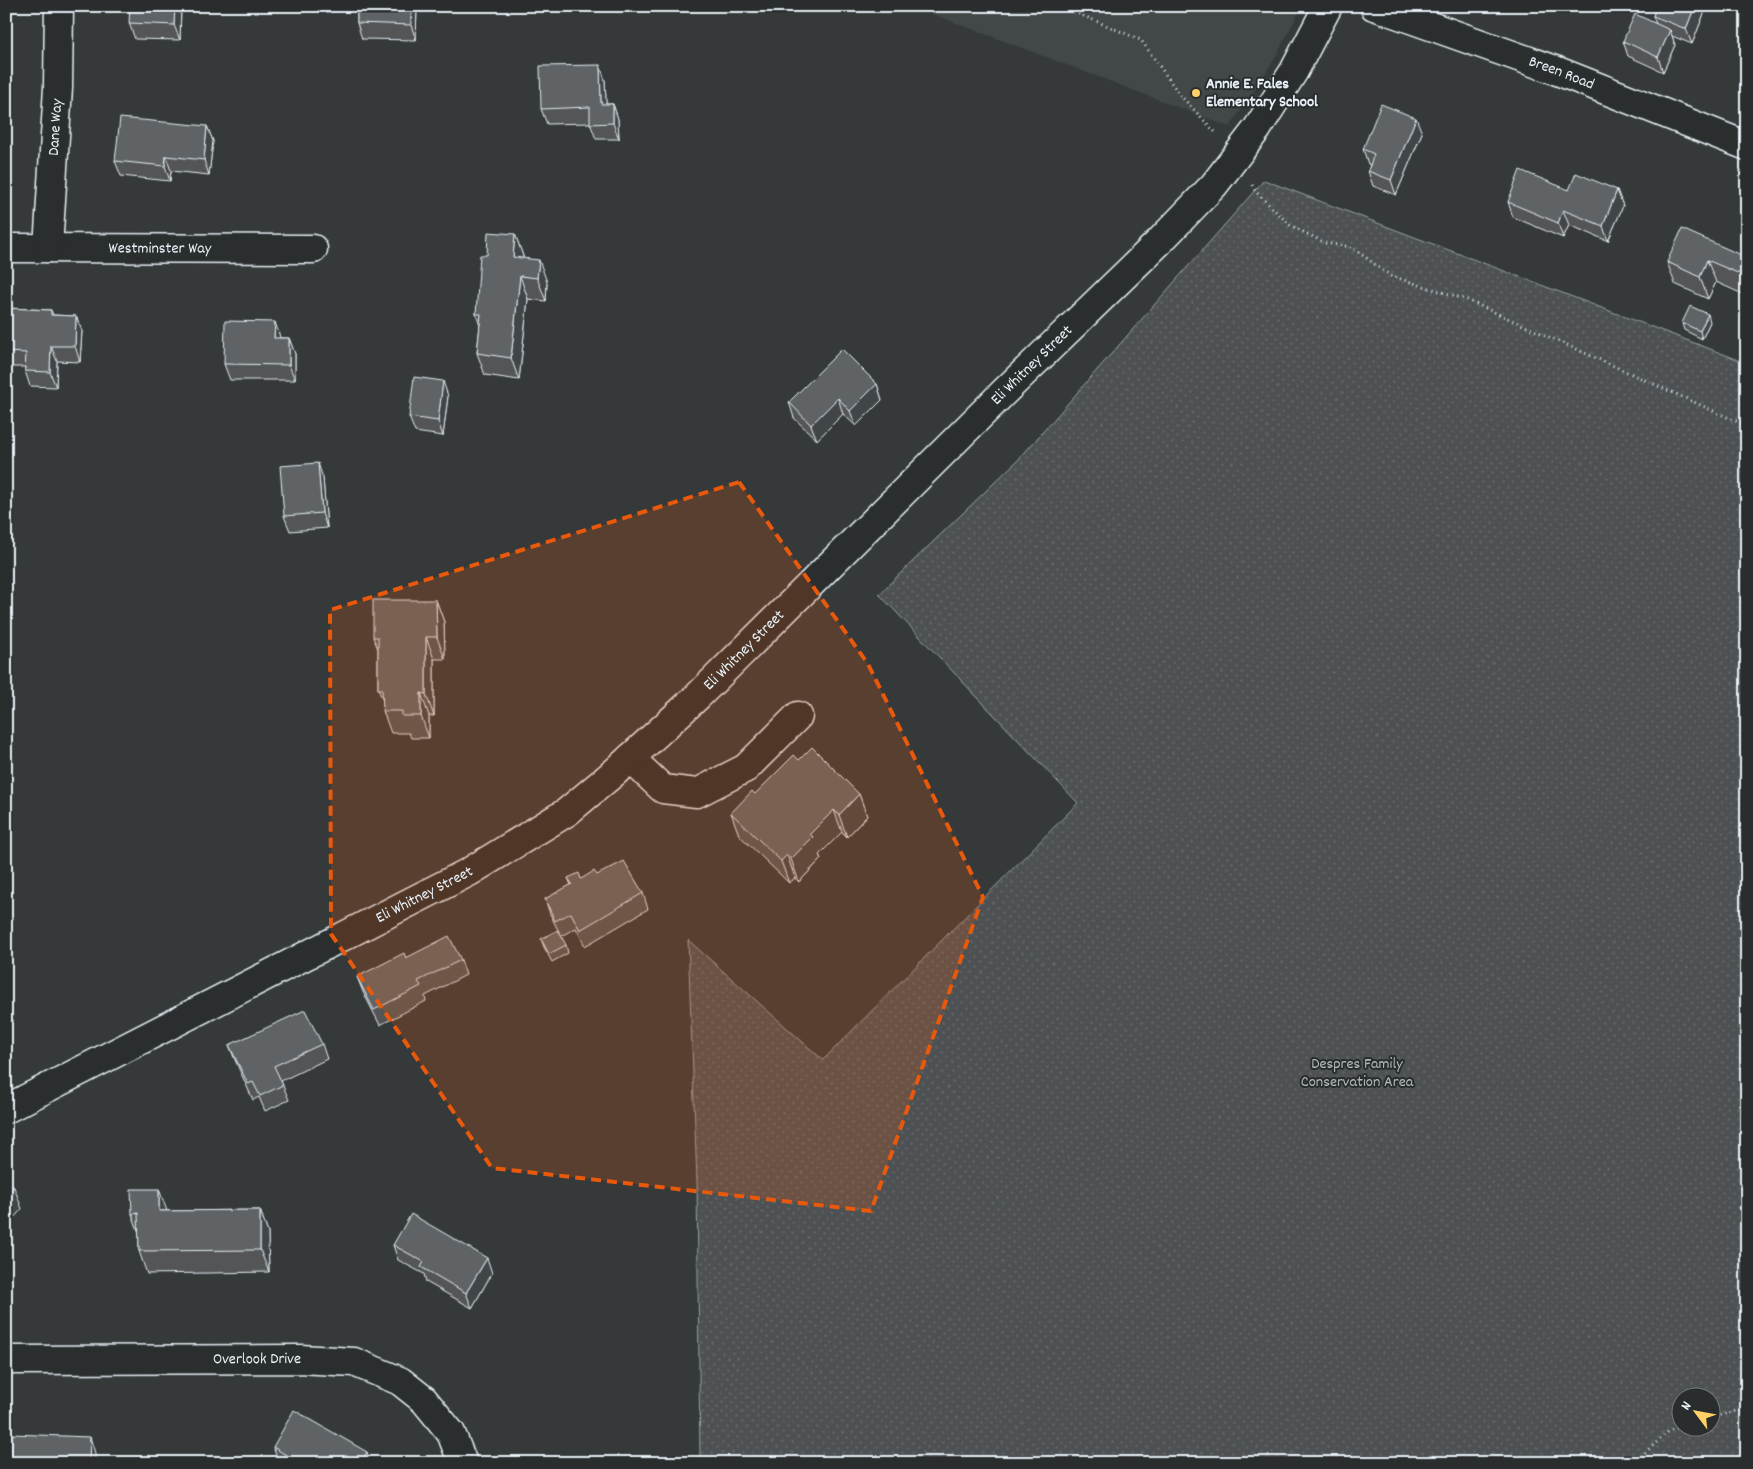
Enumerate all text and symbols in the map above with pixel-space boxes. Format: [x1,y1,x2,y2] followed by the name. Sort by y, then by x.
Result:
[1525,50,1598,96] street label: Breen Road
[1206,73,1318,114] place label: Annie E. Fales Elementary School
[1190,87,1202,99] marker: Annie E. Fales Elementary School
[42,98,69,156] street label: Dane Way
[109,237,212,260] street label: Westminster Way
[985,320,1078,411] street label: Eli Whitney Street
[698,604,790,696] street label: Eli Whitney Street
[372,860,478,929] street label: Eli Whitney Street
[1301,1053,1414,1094] park label: Despres Family Conservation Area
[213,1347,301,1371] street label: Overlook Drive
[1670,1386,1720,1436] north arrow
[1676,1398,1697,1414] text: N

